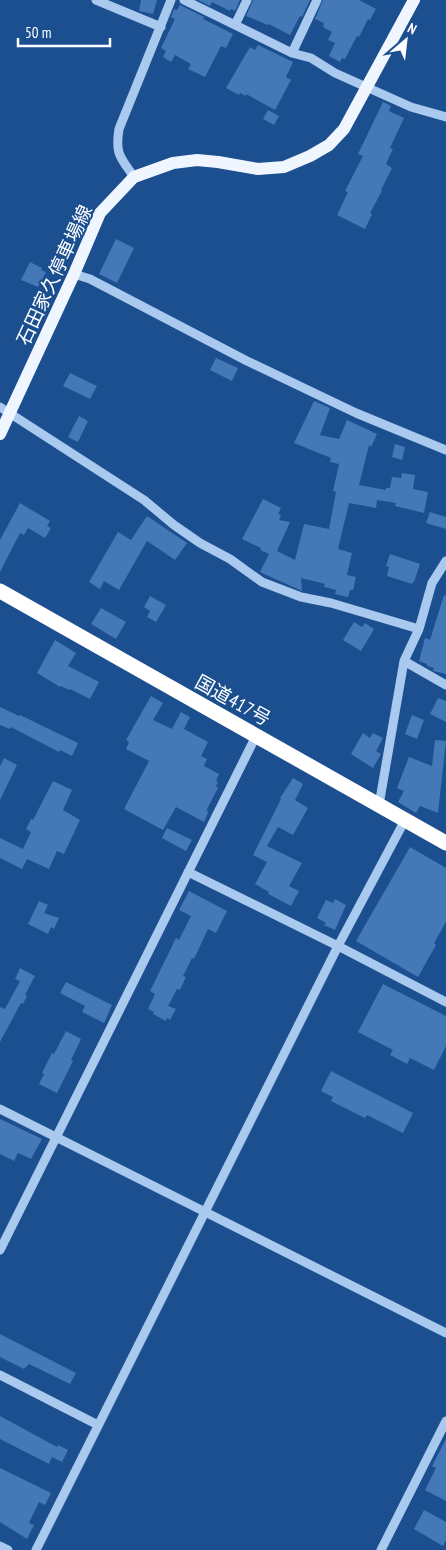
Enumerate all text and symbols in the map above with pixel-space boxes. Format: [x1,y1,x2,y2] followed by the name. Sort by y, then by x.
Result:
[18,15,110,47] scale bar
[381,15,431,65] north arrow
[405,19,420,38] text: N
[25,23,51,42] text: 50 m
[11,201,97,349] street label: 石田家久停車場線
[191,669,275,731] street label: 国道417号

